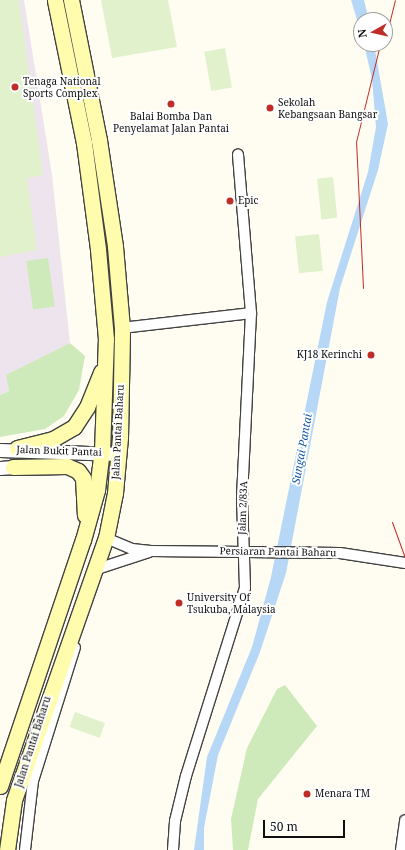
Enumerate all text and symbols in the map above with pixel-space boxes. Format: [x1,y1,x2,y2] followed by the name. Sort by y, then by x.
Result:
[353,12,393,52] north arrow
[354,28,370,39] text: N
[23,75,101,98] place label: Tenaga National Sports Complex
[10,82,20,92] marker: Tenaga National Sports Complex
[278,96,377,120] place label: Sekolah Kebangsaan Bangsar
[166,99,176,109] marker: Balai Bomba Dan Penyelamat Jalan Pantai
[265,103,275,113] marker: Sekolah Kebangsaan Bangsar
[113,110,229,134] place label: Balai Bomba Dan Penyelamat Jalan Pantai
[238,195,258,207] place label: Epic
[225,196,235,206] marker: Epic
[297,349,362,361] place label: KJ18 Kerinchi
[365,349,377,361] marker: KJ18 Kerinchi
[110,384,126,480] street label: Jalan Pantai Baharu
[289,413,315,485] water label: Sungai Pantai
[16,444,102,458] street label: Jalan Bukit Pantai
[236,481,250,535] street label: Jalan 2/83A
[219,545,337,559] street label: Persiaran Pantai Baharu
[187,591,276,614] place label: University Of Tsukuba, Malaysia
[174,598,184,608] marker: University Of Tsukuba, Malaysia
[13,695,53,789] street label: Jalan Pantai Baharu
[315,788,370,800] place label: Menara TM
[302,789,312,799] marker: Menara TM
[265,812,347,838] scale bar
[270,818,298,835] text: 50 m

